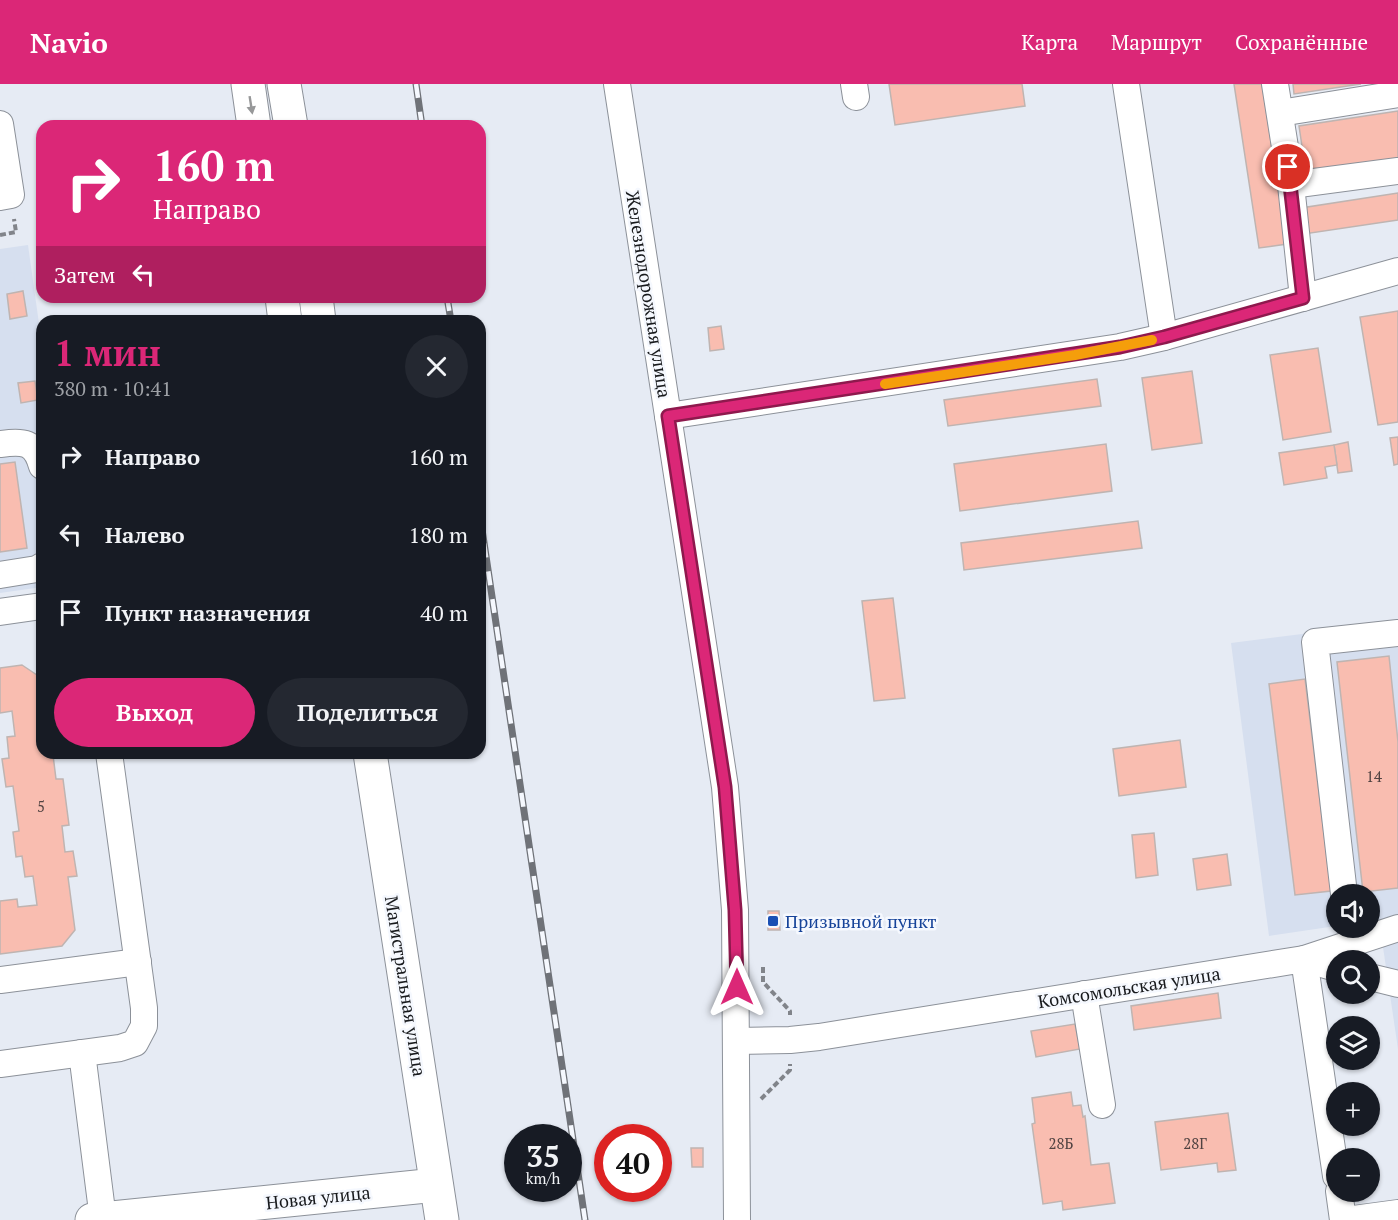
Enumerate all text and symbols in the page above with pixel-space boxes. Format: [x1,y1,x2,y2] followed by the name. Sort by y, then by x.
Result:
[30,24,108,61] text: Navio
[1021,28,1078,56] text: Карта
[1111,28,1202,56] text: Маршрут
[1235,28,1368,56] text: Сохранённые
[247,96,256,115] one-way arrow
[153,137,274,193] text: 160 m
[1262,141,1313,192] pin
[54,144,132,222] icon: right
[1271,150,1304,183] icon: arrive
[621,188,677,400] street label: Железнодорожная улица
[153,191,261,227] text: Направо
[127,258,160,291] icon: left
[54,260,115,289] text: Затем
[54,329,161,376] text: 1 мин
[405,335,468,398] button: close
[54,375,172,402] text: 380 m · 10:41
[54,440,87,473] icon: right
[105,442,200,471] text: Направо
[408,442,468,471] text: 160 m
[54,518,87,551] icon: left
[105,520,185,549] text: Налево
[408,520,468,549] text: 180 m
[54,596,87,629] icon: arrive
[105,598,310,627] text: Пункт назначения
[420,598,468,627] text: 40 m
[54,678,255,747] button: Выход
[267,678,468,747] button: Поделиться
[1366,766,1382,786] house number: 14
[37,796,45,816] house number: 5
[1326,884,1380,1202] map controls
[1326,884,1380,938] button: sound
[380,894,432,1078] street label: Магистральная улица
[785,909,937,933] place label: Призывной пункт
[766,914,780,928] marker: Призывной пункт
[1326,950,1380,1004] button: search
[705,955,769,1019] position arrow
[1036,961,1222,1013] street label: Комсомольская улица
[1326,1016,1380,1070] button: layers
[1326,1082,1380,1136] button: +
[594,1124,672,1202] speed limit sign: 40
[1049,1133,1074,1153] house number: 28Б
[1183,1133,1207,1153] house number: 28Г
[526,1136,560,1176] text: 35
[1326,1148,1380,1202] button: −
[526,1168,560,1188] text: km/h
[264,1180,372,1214] street label: Новая улица

